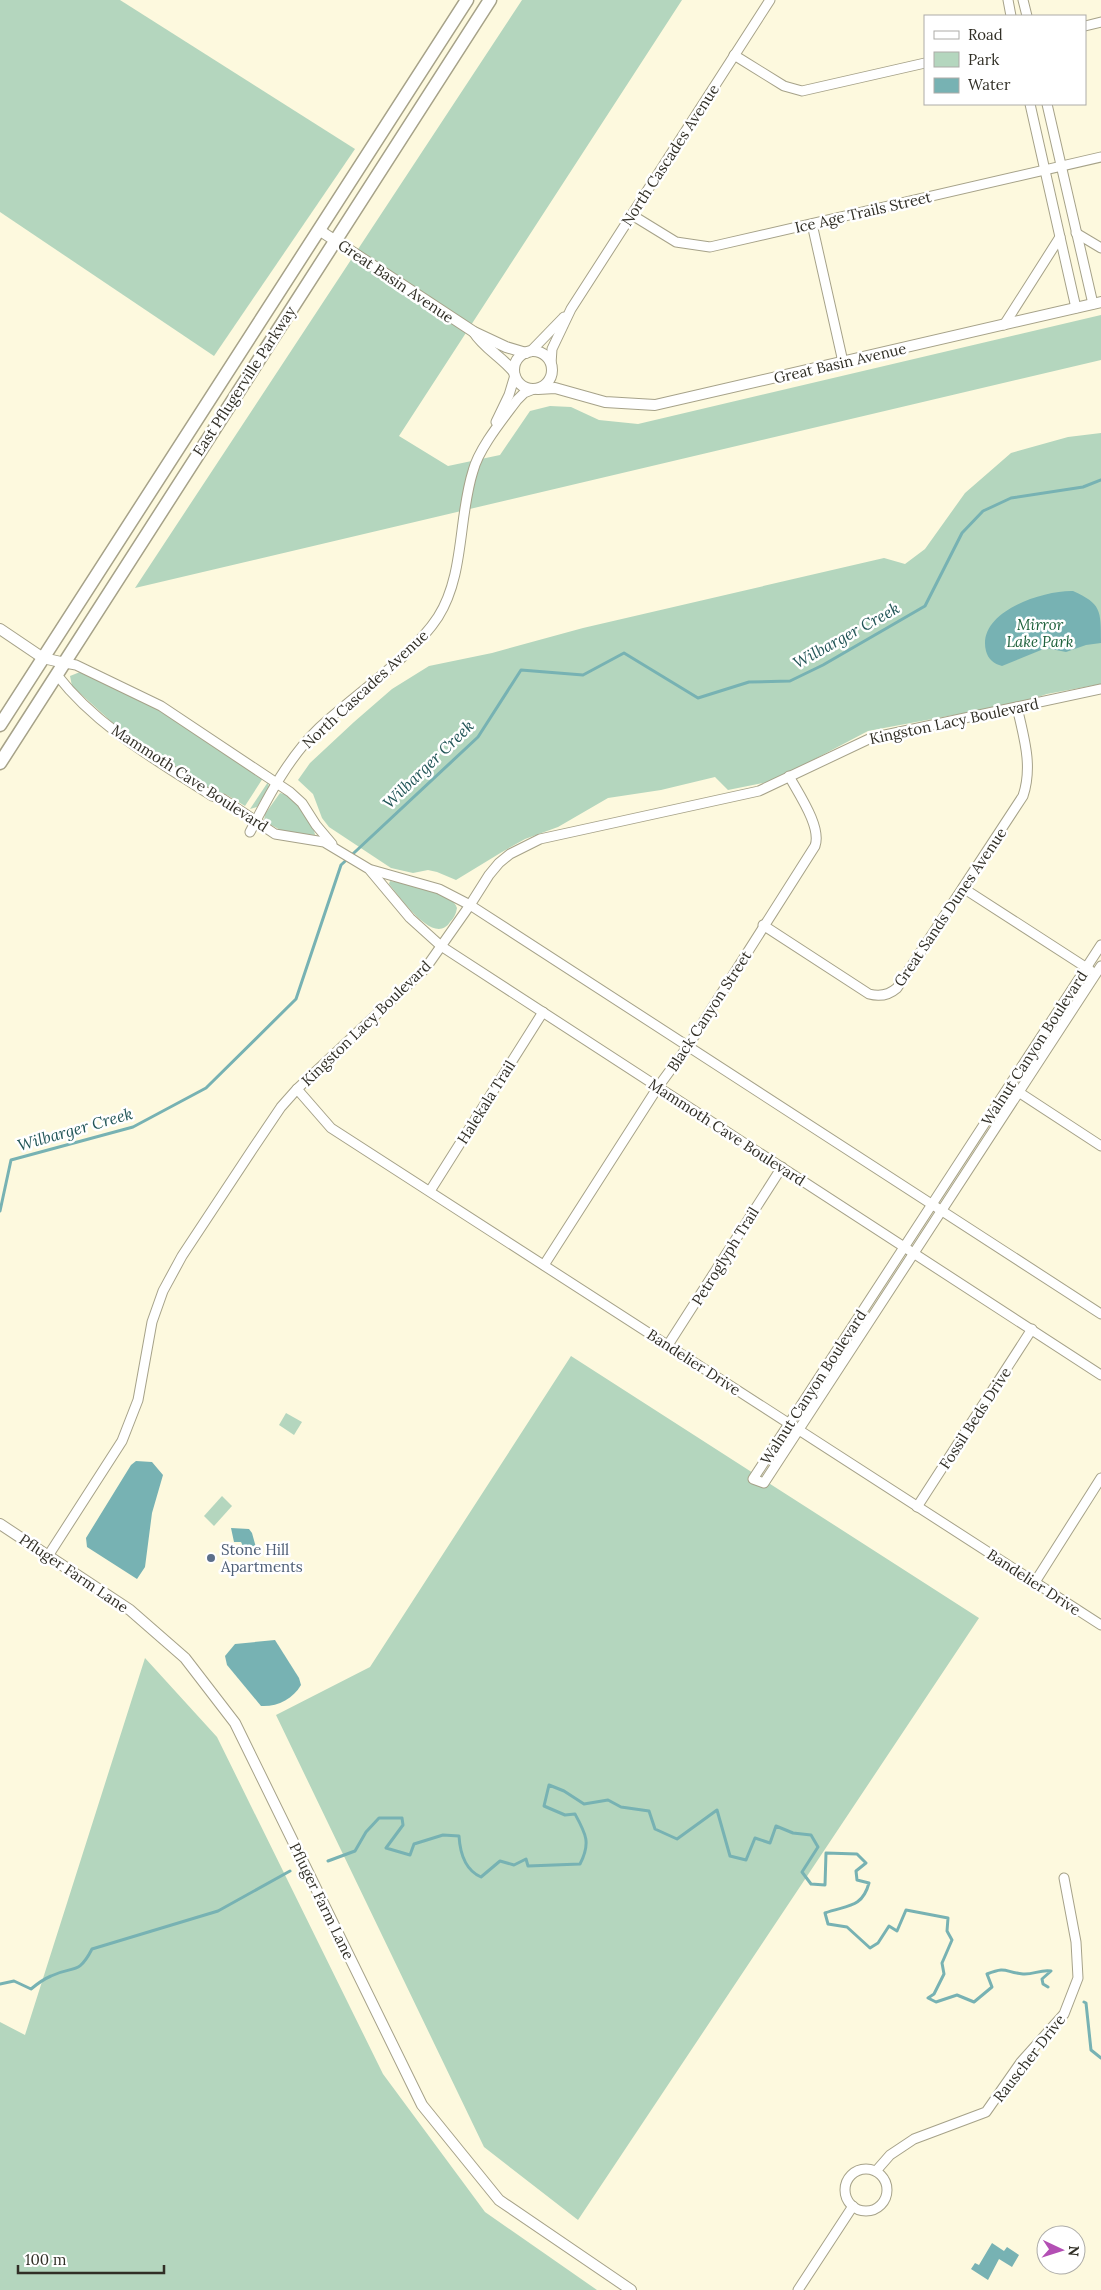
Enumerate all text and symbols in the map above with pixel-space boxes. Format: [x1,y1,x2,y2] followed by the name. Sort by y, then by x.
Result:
[924,15,1086,105] legend
[968,25,1003,44] text: Road
[968,50,999,69] text: Park
[968,75,1011,94] text: Water
[617,81,723,229] street label: North Cascades Avenue
[793,187,933,237] street label: Ice Age Trails Street
[335,235,457,327] street label: Great Basin Avenue
[188,302,300,460] street label: East Pflugerville Parkway
[772,339,908,387] street label: Great Basin Avenue
[789,597,903,673] water label: Wilbarger Creek
[1006,615,1074,651] park label: Mirror Lake Park
[298,626,432,752] street label: North Cascades Avenue
[868,694,1040,748] street label: Kingston Lacy Boulevard
[378,716,478,812] water label: Wilbarger Creek
[108,720,272,836] street label: Mammoth Cave Boulevard
[890,824,1010,990] street label: Great Sands Dunes Avenue
[663,947,755,1075] street label: Black Canyon Street
[297,956,435,1090] street label: Kingston Lacy Boulevard
[977,967,1091,1129] street label: Walnut Canyon Boulevard
[453,1057,519,1147] street label: Halekala Trail
[645,1074,809,1190] street label: Mammoth Cave Boulevard
[15,1103,135,1155] water label: Wilbarger Creek
[687,1203,763,1309] street label: Petroglyph Trail
[756,1306,870,1468] street label: Walnut Canyon Boulevard
[644,1325,744,1399] street label: Bandelier Drive
[935,1363,1015,1473] street label: Fossil Beds Drive
[16,1529,132,1617] street label: Pfluger Farm Lane
[220,1540,303,1576] place label: Stone Hill Apartments
[984,1545,1084,1619] street label: Bandelier Drive
[205,1552,217,1564] marker: Stone Hill Apartments
[285,1840,359,1962] street label: Pfluger Farm Lane
[989,2010,1069,2106] street label: Rauscher Drive
[1036,2225,1086,2275] north arrow
[18,2242,164,2274] scale bar
[1065,2245,1083,2257] text: N
[25,2250,66,2269] text: 100 m

